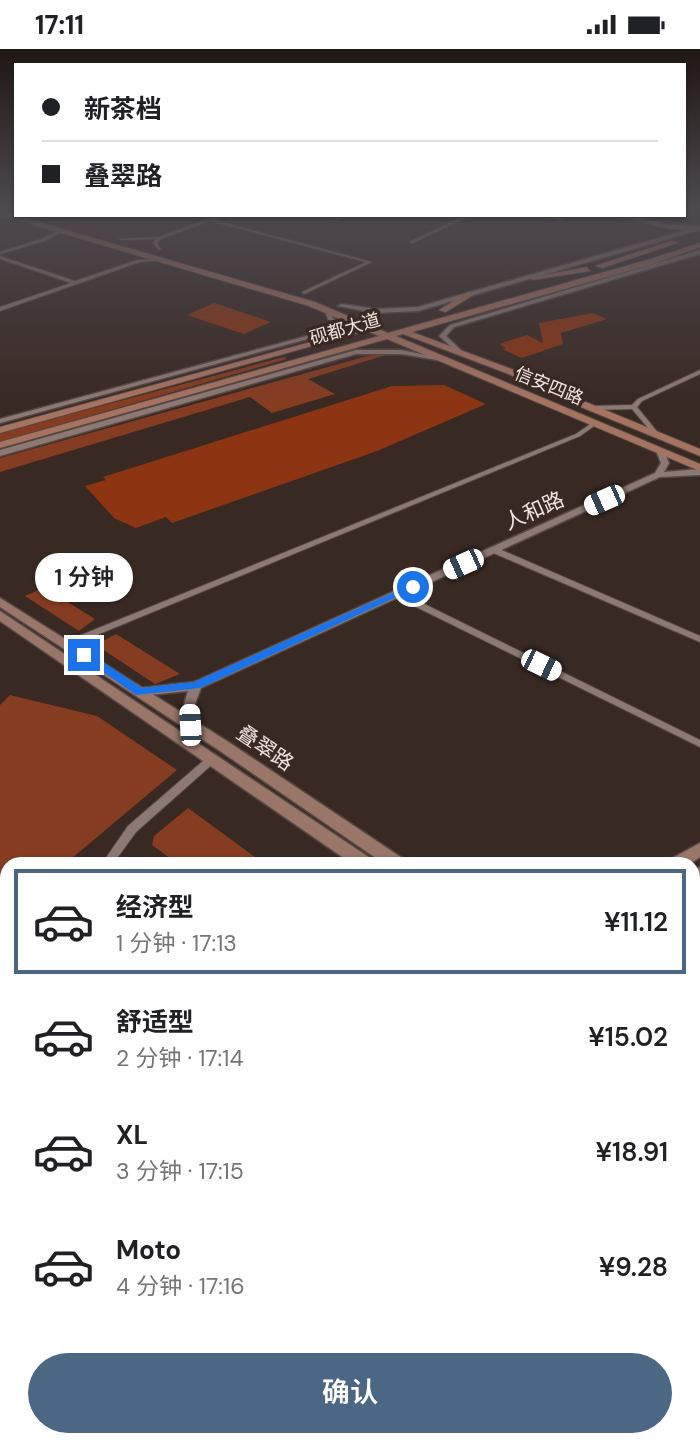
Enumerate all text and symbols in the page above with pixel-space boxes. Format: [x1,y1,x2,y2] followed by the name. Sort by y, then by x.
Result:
[35,8,84,42] text: 17:11
[84,92,162,126] text: 新茶档
[84,159,162,193] text: 叠翠路
[307,308,383,350] street label: 砚都大道
[511,361,587,411] street label: 信安四路
[581,482,628,518] car
[500,485,568,537] street label: 人和路
[440,546,487,582] car
[35,553,133,603] callout: 1 分钟
[54,562,114,592] text: 1 分钟
[397,571,429,603] route start
[68,639,100,671] route end
[518,646,565,684] car
[179,703,202,747] car
[231,719,299,777] street label: 叠翠路
[32,890,95,953] icon: car
[116,890,194,924] text: 经济型
[604,905,668,939] text: ¥11.12
[116,928,237,958] text: 1 分钟 · 17:13
[32,1005,95,1068] icon: car
[116,1005,194,1039] text: 舒适型
[588,1020,668,1054] text: ¥15.02
[116,1043,243,1073] text: 2 分钟 · 17:14
[116,1118,148,1152] text: XL
[32,1120,95,1183] icon: car
[596,1135,668,1169] text: ¥18.91
[116,1156,244,1186] text: 3 分钟 · 17:15
[116,1233,181,1267] text: Moto
[32,1235,95,1298] icon: car
[599,1250,668,1284] text: ¥9.28
[116,1271,245,1301] text: 4 分钟 · 17:16
[28,1353,672,1433] button: 确认

